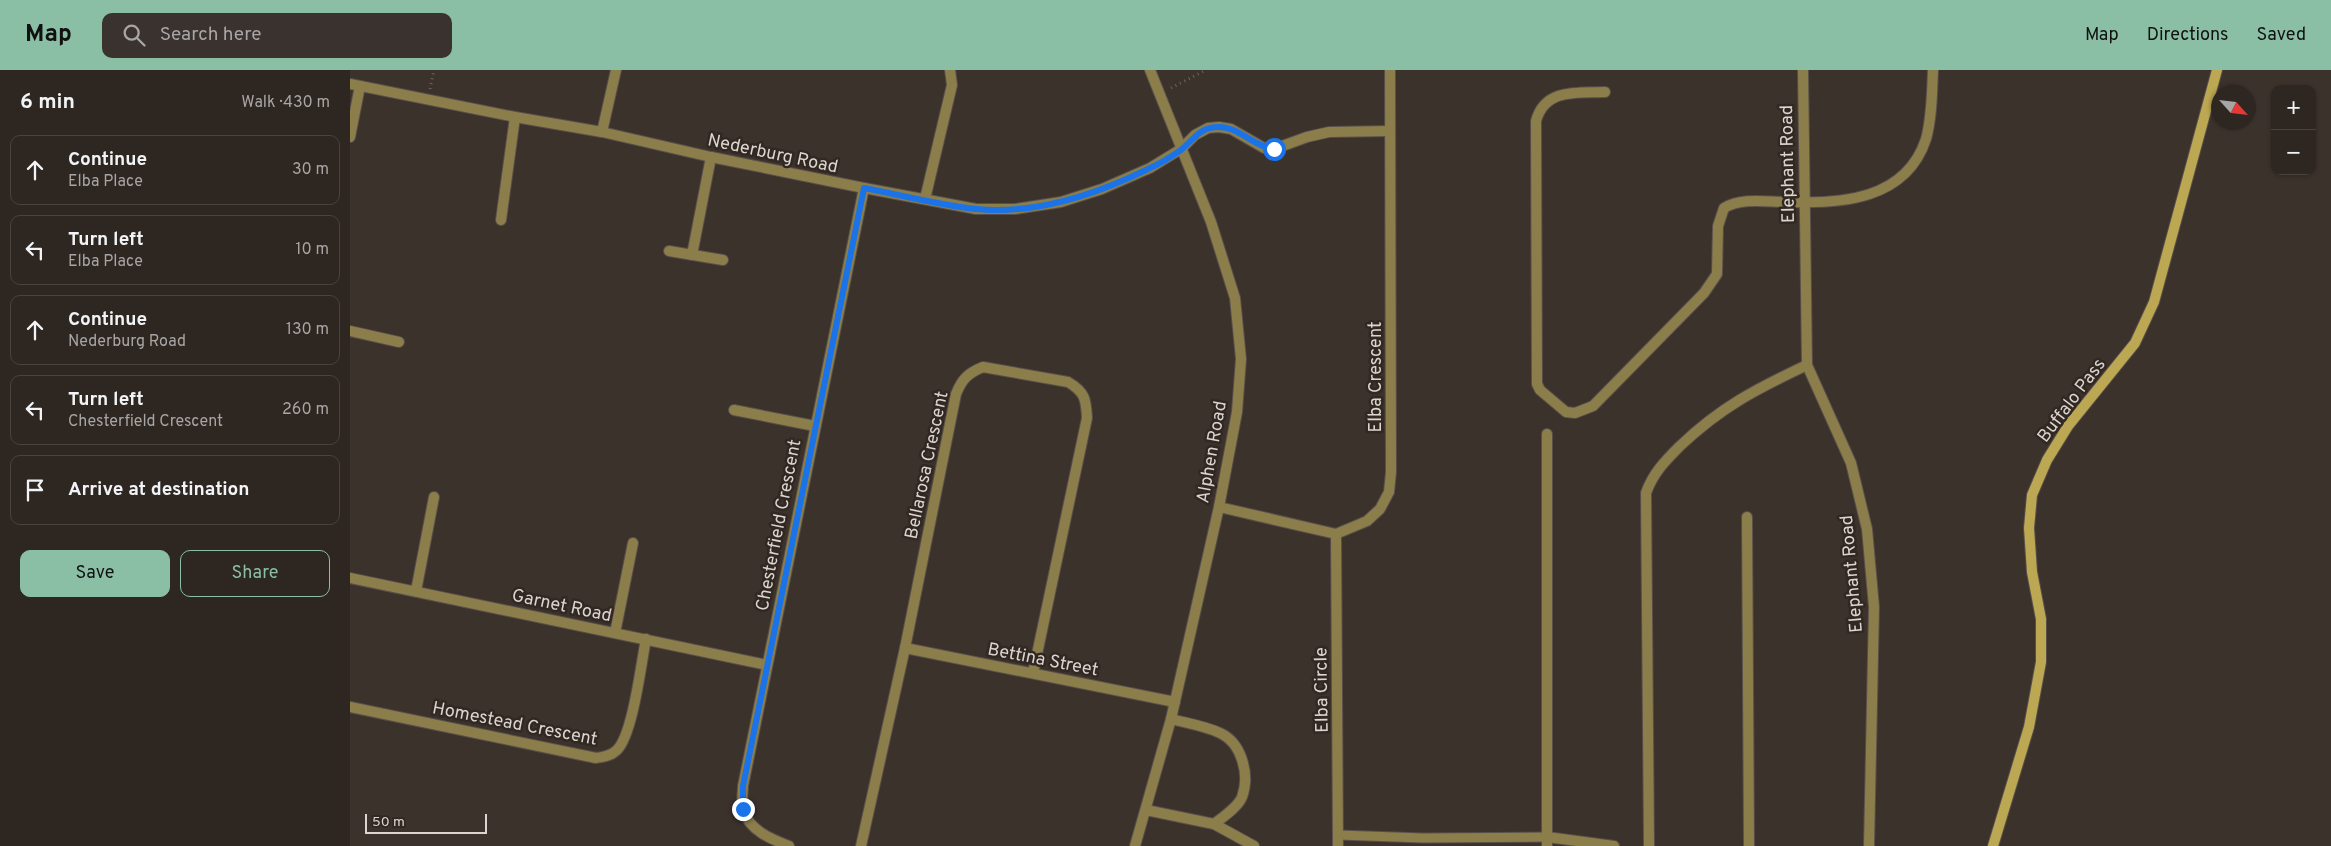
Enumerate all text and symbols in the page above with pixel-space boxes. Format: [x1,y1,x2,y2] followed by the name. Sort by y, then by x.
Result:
[102,13,452,58] search box
[25,20,72,50] text: Map
[120,21,148,49] icon: search
[160,23,261,47] text: Search here
[2085,24,2119,47] text: Map
[2147,24,2229,47] text: Directions
[2257,24,2306,47] text: Saved
[2211,85,2256,130] north arrow
[2271,85,2316,175] map controls
[2271,85,2316,130] button: +
[20,89,75,116] text: 6 min
[241,93,330,113] text: Walk · 430 m
[1776,105,1801,223] street label: Elephant Road
[705,129,840,180] street label: Nederburg Road
[2271,130,2316,175] button: −
[1263,138,1286,161] route start
[68,148,147,172] text: Continue
[21,156,49,184] icon: ahead
[292,160,329,180] text: 30 m
[68,172,143,192] text: Elba Place
[68,228,144,252] text: Turn left
[21,236,49,264] icon: left
[295,240,329,260] text: 10 m
[68,252,143,272] text: Elba Place
[68,308,147,332] text: Continue
[21,316,49,344] icon: ahead
[286,320,329,340] text: 130 m
[1365,321,1388,433] street label: Elba Crescent
[68,332,186,352] text: Nederburg Road
[2033,354,2111,448] street label: Buffalo Pass
[68,388,144,412] text: Turn left
[901,389,954,541] street label: Bellarosa Crescent
[21,396,49,424] icon: left
[1192,399,1233,505] street label: Alphen Road
[282,400,329,420] text: 260 m
[68,412,223,432] text: Chesterfield Crescent
[752,437,807,613] street label: Chesterfield Crescent
[21,476,49,504] icon: arrive
[68,478,249,502] text: Arrive at destination
[1836,514,1869,634] street label: Elephant Road
[20,550,170,597] button: Save
[180,550,330,597] button: Share
[510,585,614,628] street label: Garnet Road
[985,638,1100,682] street label: Bettina Street
[1310,647,1335,733] street label: Elba Circle
[430,697,599,752] street label: Homestead Crescent
[732,798,755,821] route end
[365,811,488,834] scale bar
[372,814,405,831] text: 50 m

